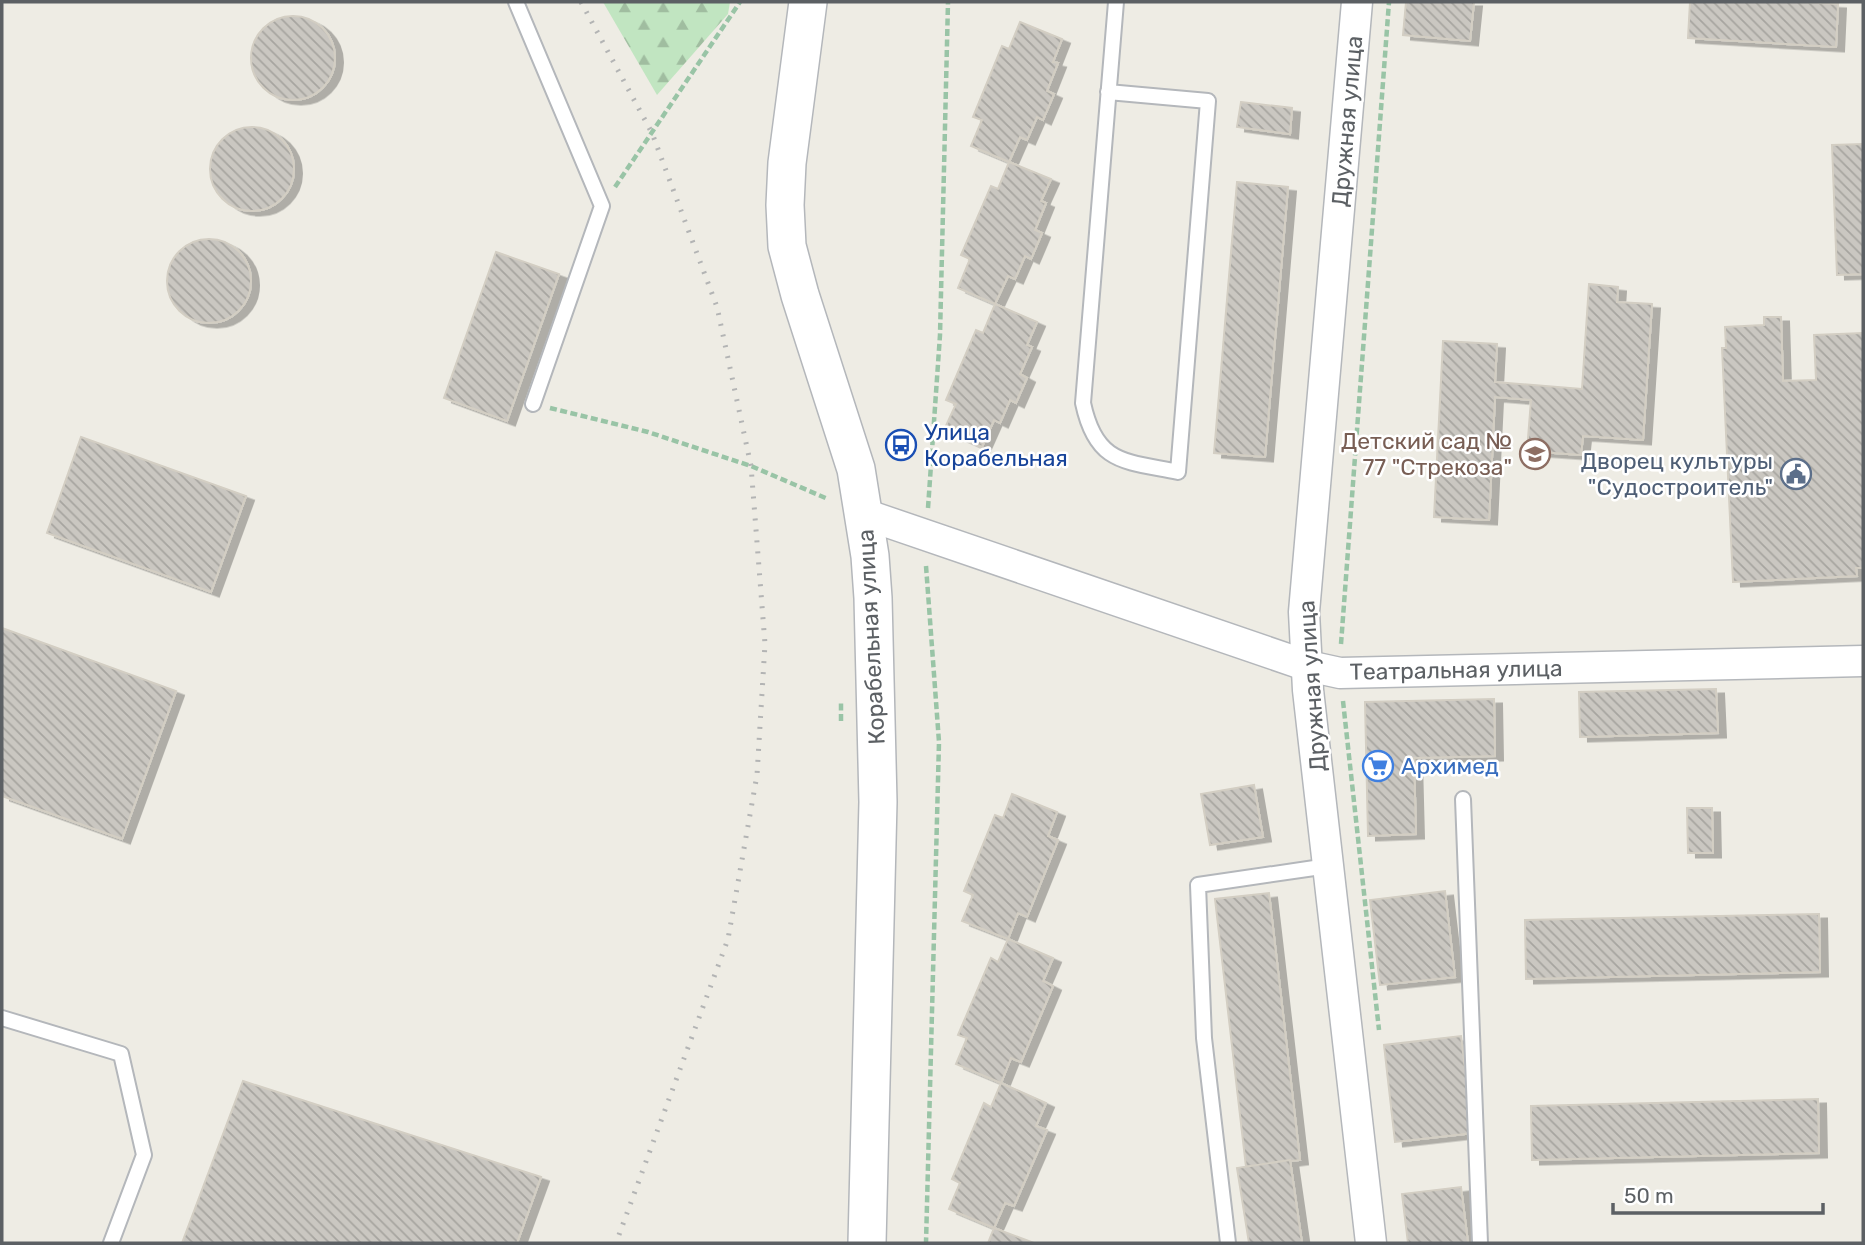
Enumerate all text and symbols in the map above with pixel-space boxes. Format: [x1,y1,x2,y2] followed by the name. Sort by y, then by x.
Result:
[1326,34,1368,208] street label: Дружная улица
[924,418,1068,472] place label: Улица Корабельная
[1341,427,1512,481] place label: Детский сад № 77 "Стрекоза"
[884,428,918,462] bus stop icon: Улица Корабельная
[1518,437,1552,471] school or university icon: Детский сад № 77 "Стрекоза"
[1581,447,1773,501] place label: Дворец культуры "Судостроитель"
[1779,457,1813,491] public building icon: Дворец культуры "Судостроитель"
[851,529,891,745] street label: Корабельная улица
[1292,599,1332,773] street label: Дружная улица
[1349,654,1563,686] street label: Театральная улица
[1361,749,1395,783] supermarket icon: Архимед
[1401,752,1499,780] place label: Архимед
[1613,1172,1823,1216] scale bar
[1624,1183,1674,1208] text: 50 m

